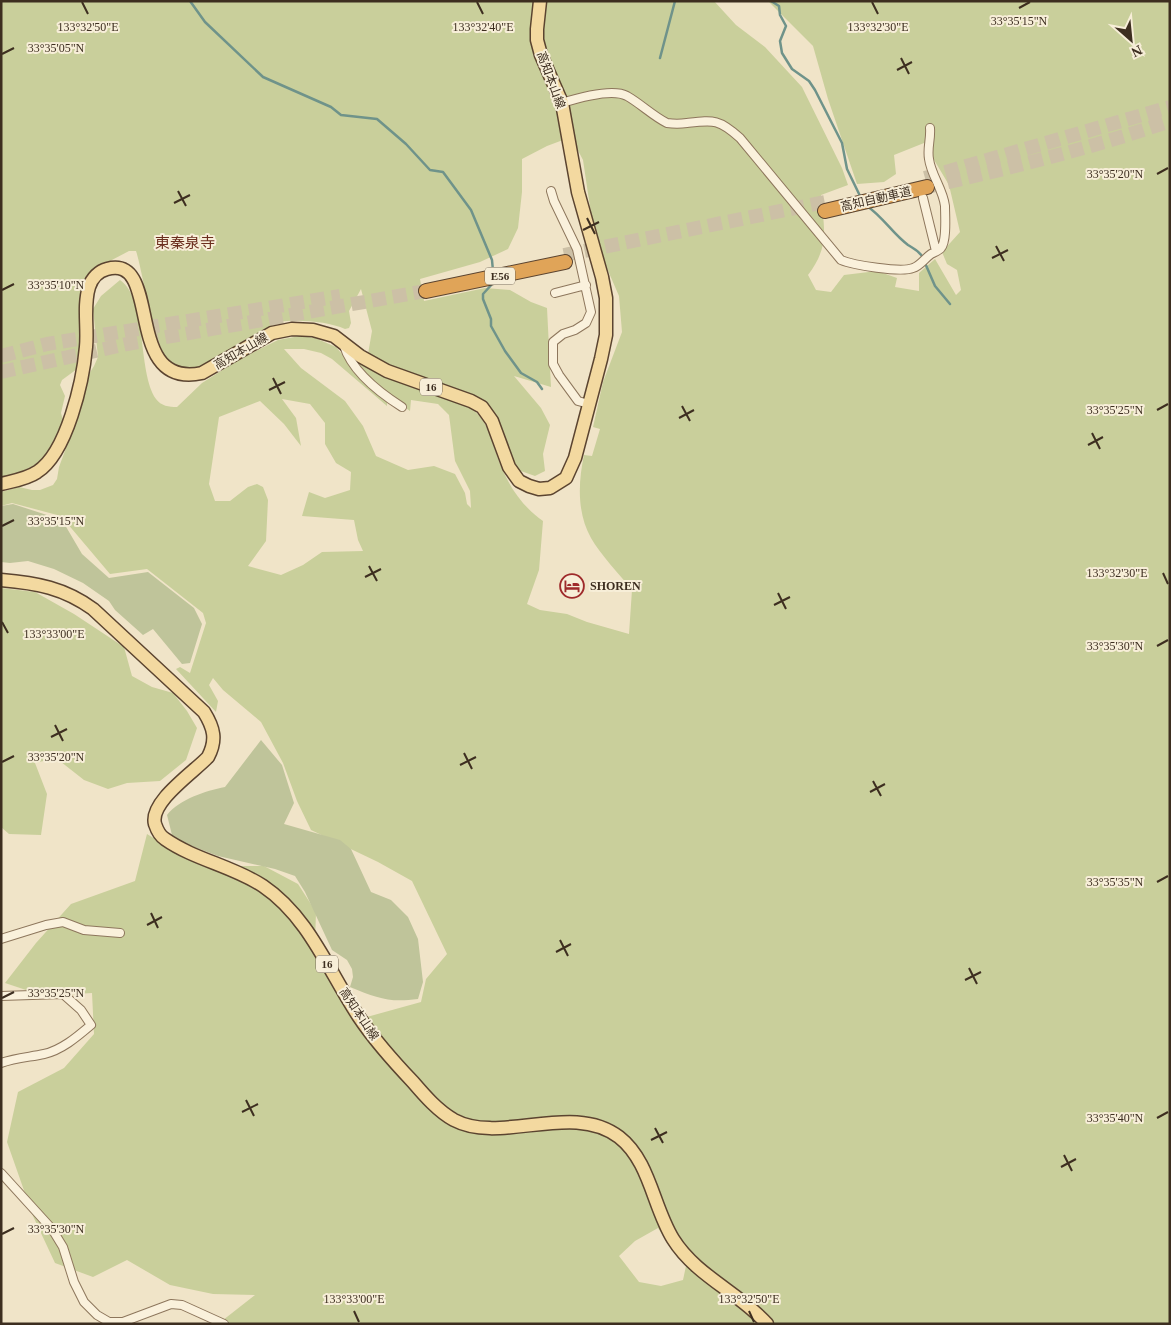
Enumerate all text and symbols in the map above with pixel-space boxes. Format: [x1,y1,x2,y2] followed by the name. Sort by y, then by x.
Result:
[991,14,1048,28] text: 33°35'15"N
[1106,15,1156,65] north arrow
[57,20,119,34] text: 133°32'50"E
[452,20,514,34] text: 133°32'40"E
[847,20,909,34] text: 133°32'30"E
[28,41,85,55] text: 33°35'05"N
[1129,42,1145,60] text: N
[534,49,568,111] street label: 高知本山線
[1087,167,1144,181] text: 33°35'20"N
[839,184,913,214] street label: 高知自動車道
[155,235,215,251] district label: 東秦泉寺
[485,268,515,284] road number: E56
[28,278,85,292] text: 33°35'10"N
[212,330,270,372] street label: 高知本山線
[420,378,442,396] road number: 16
[1087,403,1144,417] text: 33°35'25"N
[28,514,85,528] text: 33°35'15"N
[1086,566,1148,580] text: 133°32'30"E
[559,573,585,599] hotel icon: SHOREN
[590,579,641,593] place label: SHOREN
[23,627,85,641] text: 133°33'00"E
[1087,639,1144,653] text: 33°35'30"N
[28,750,85,764] text: 33°35'20"N
[1087,875,1144,889] text: 33°35'35"N
[316,956,338,972] road number: 16
[336,985,382,1043] street label: 高知本山線
[28,986,85,1000] text: 33°35'25"N
[1087,1111,1144,1125] text: 33°35'40"N
[28,1222,85,1236] text: 33°35'30"N
[323,1292,385,1306] text: 133°33'00"E
[718,1292,780,1306] text: 133°32'50"E

